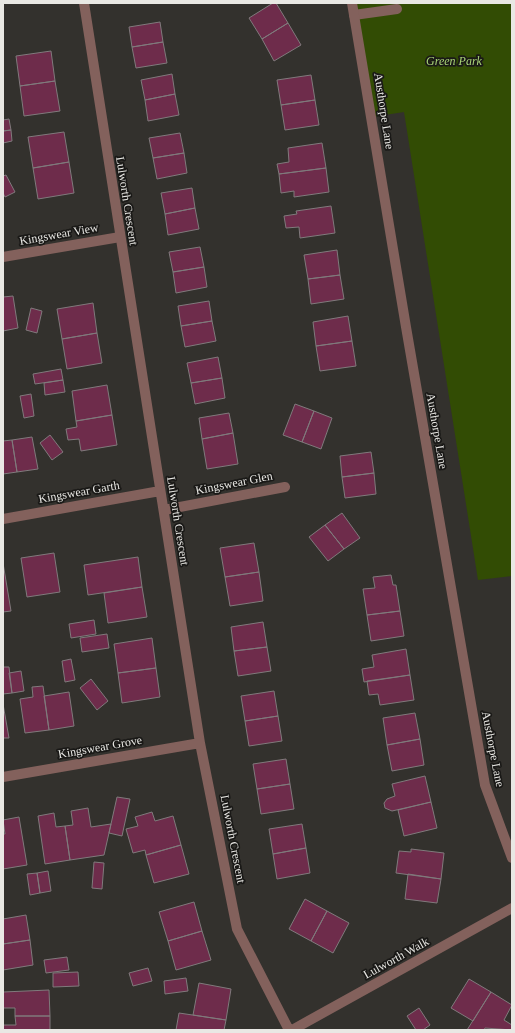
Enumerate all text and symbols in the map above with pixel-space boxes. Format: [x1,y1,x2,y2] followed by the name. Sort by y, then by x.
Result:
[426,54,483,68] park label: Green Park
[371,72,397,150] street label: Austhorpe Lane
[113,156,141,247] street label: Lulworth Crescent
[18,220,100,248] street label: Kingswear View
[423,392,451,470] street label: Austhorpe Lane
[194,469,274,497] street label: Kingswear Glen
[164,476,192,567] street label: Lulworth Crescent
[37,478,121,506] street label: Kingswear Garth
[479,710,507,788] street label: Austhorpe Lane
[57,733,143,761] street label: Kingswear Grove
[218,794,249,885] street label: Lulworth Crescent
[361,934,431,982] street label: Lulworth Walk

